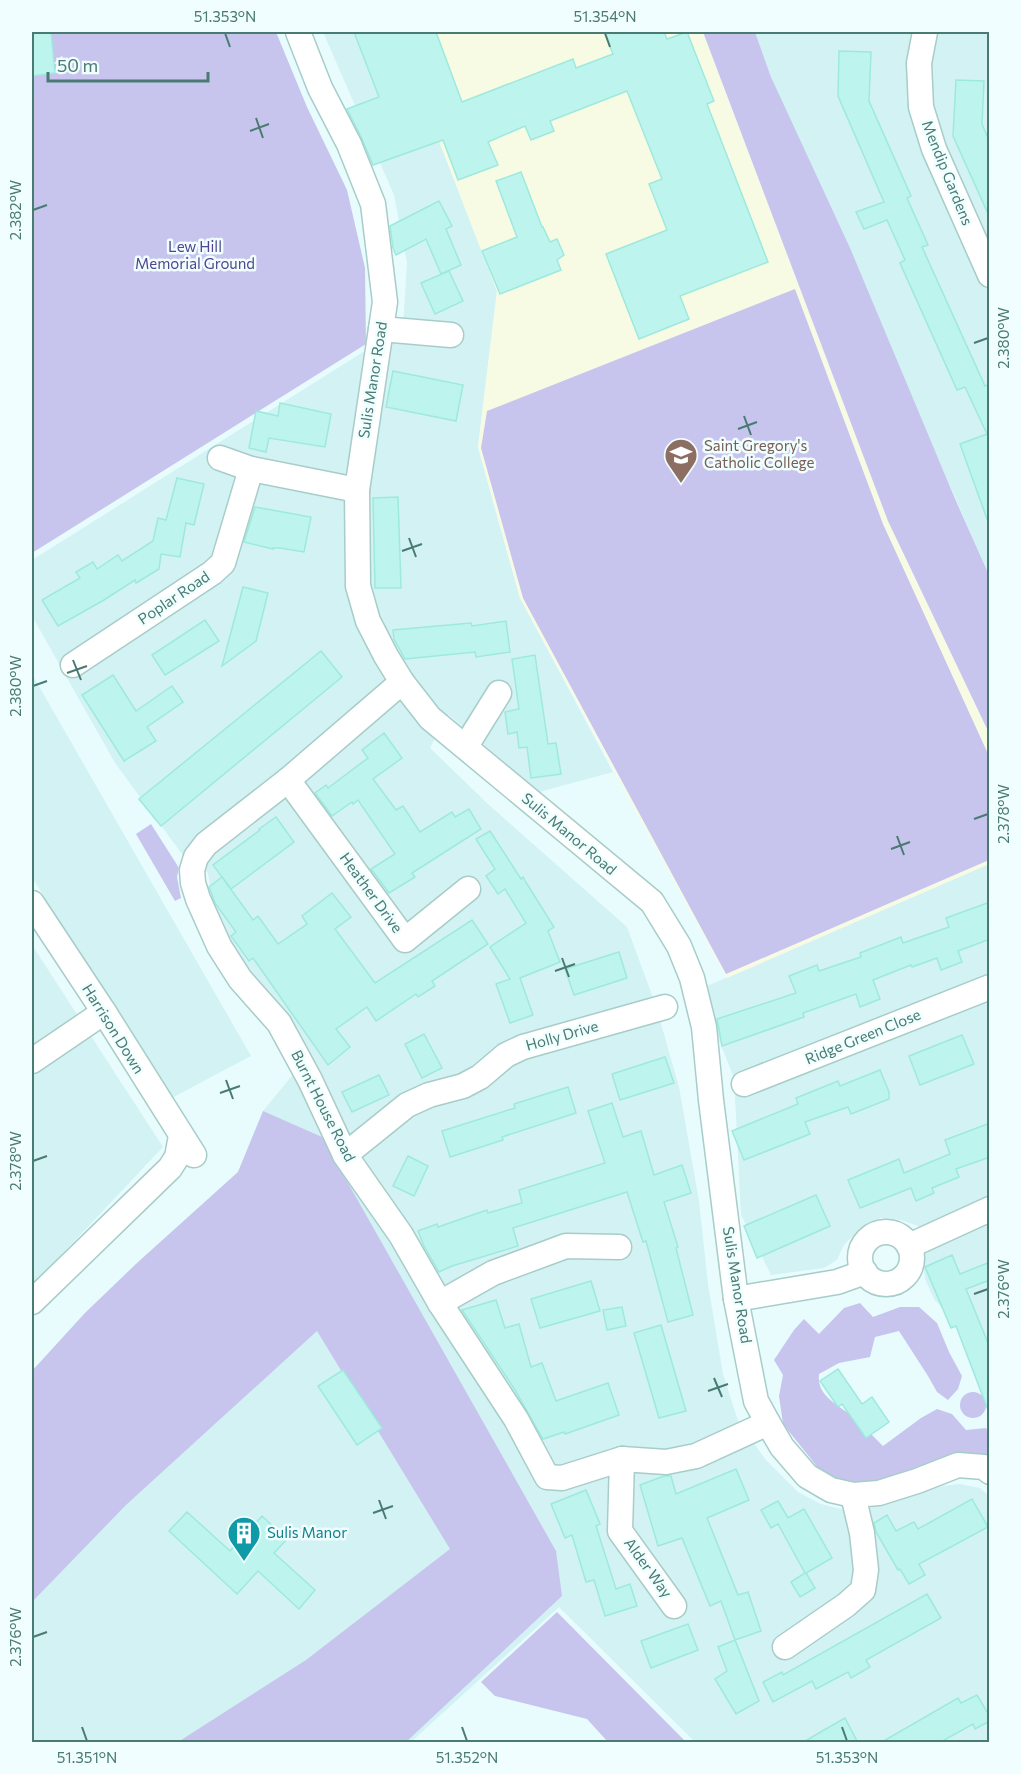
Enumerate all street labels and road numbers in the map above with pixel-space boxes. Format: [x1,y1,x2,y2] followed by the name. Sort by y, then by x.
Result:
[919,117,977,228] street label: Mendip Gardens
[354,320,390,440] street label: Sulis Manor Road
[134,567,213,628] street label: Poplar Road
[519,788,621,878] street label: Sulis Manor Road
[337,849,407,936] street label: Heather Drive
[79,980,149,1077] street label: Harrison Down
[802,1005,923,1067] street label: Ridge Green Close
[523,1016,600,1054] street label: Holly Drive
[288,1047,360,1164] street label: Burnt House Road
[720,1225,756,1345] street label: Sulis Manor Road
[621,1534,677,1601] street label: Alder Way

